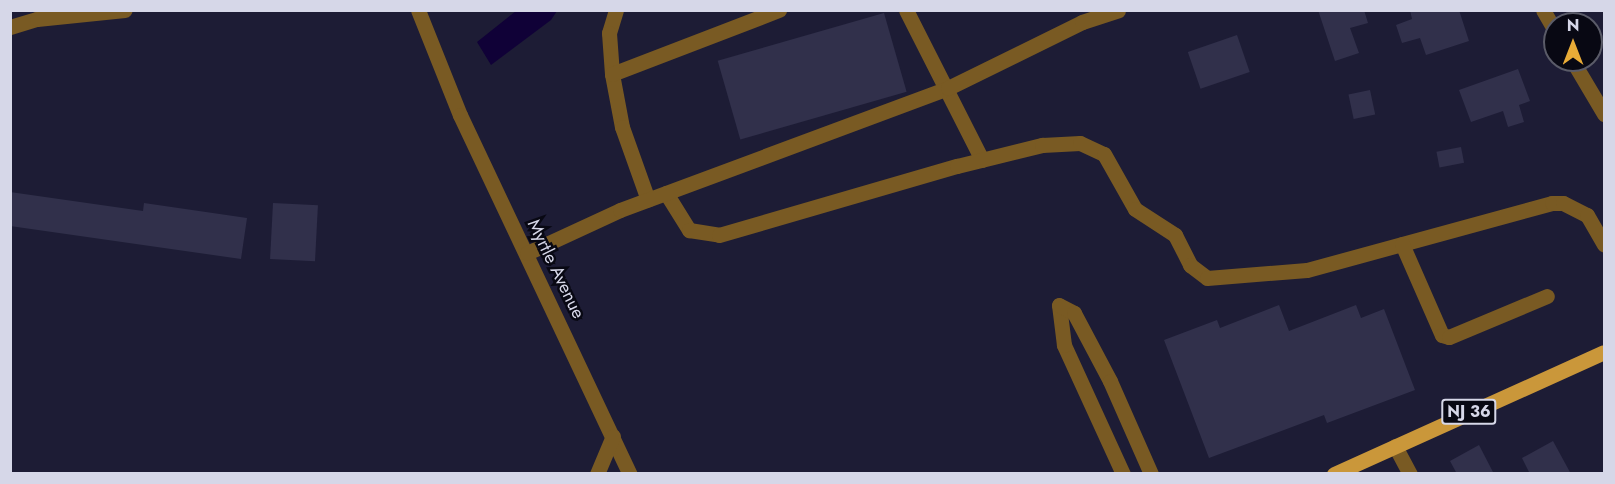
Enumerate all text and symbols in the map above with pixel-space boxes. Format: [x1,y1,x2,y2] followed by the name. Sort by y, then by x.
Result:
[1543,12,1603,72] north arrow
[1567,14,1579,37] text: N
[523,216,589,322] street label: Myrtle Avenue
[1440,399,1498,425] road number: NJ 36

